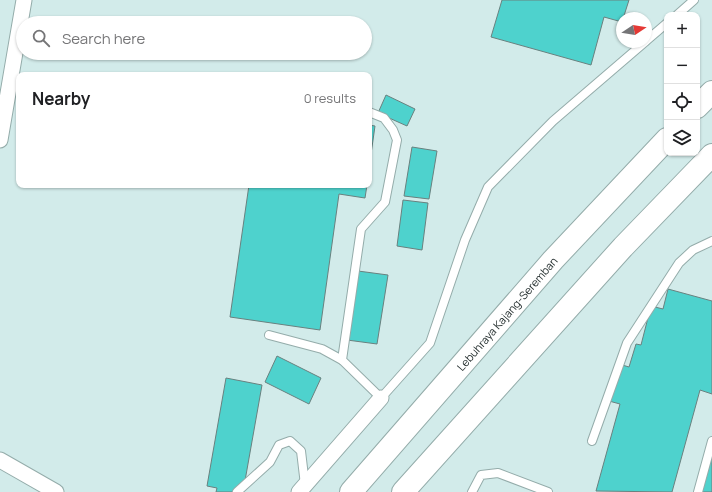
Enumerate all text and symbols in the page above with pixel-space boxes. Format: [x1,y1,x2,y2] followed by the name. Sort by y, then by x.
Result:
[616,12,652,48] north arrow
[664,12,700,156] map controls
[664,12,700,48] button: +
[16,16,372,60] search box
[30,27,52,49] icon: search
[62,28,145,49] text: Search here
[664,48,700,84] button: −
[664,84,700,120] button: locate
[32,87,90,110] text: Nearby
[304,89,356,107] text: 0 results
[664,120,700,156] button: layers
[453,253,560,373] street label: Lebuhraya Kajang-Seremban

